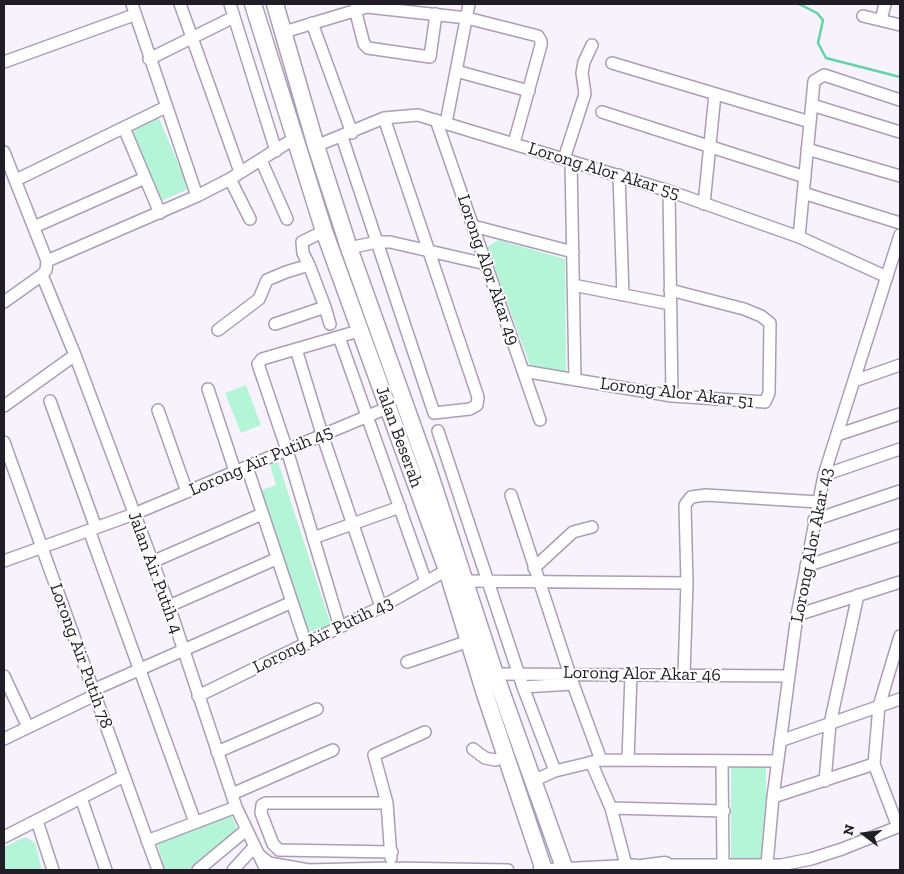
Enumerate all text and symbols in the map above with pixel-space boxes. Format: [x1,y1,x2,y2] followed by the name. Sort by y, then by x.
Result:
[526,138,682,204] street label: Lorong Alor Akar 55
[452,192,524,348] street label: Lorong Alor Akar 49
[599,373,755,413] street label: Lorong Alor Akar 51
[371,383,427,491] street label: Jalan Beserah
[186,421,336,501] street label: Lorong Air Putih 45
[786,466,838,624] street label: Lorong Alor Akar 43
[123,509,187,637] street label: Jalan Air Putih 4
[45,580,117,732] street label: Lorong Air Putih 78
[249,592,397,678] street label: Lorong Air Putih 43
[563,662,721,686] street label: Lorong Alor Akar 46
[839,809,889,859] north arrow
[839,823,859,837] text: N

